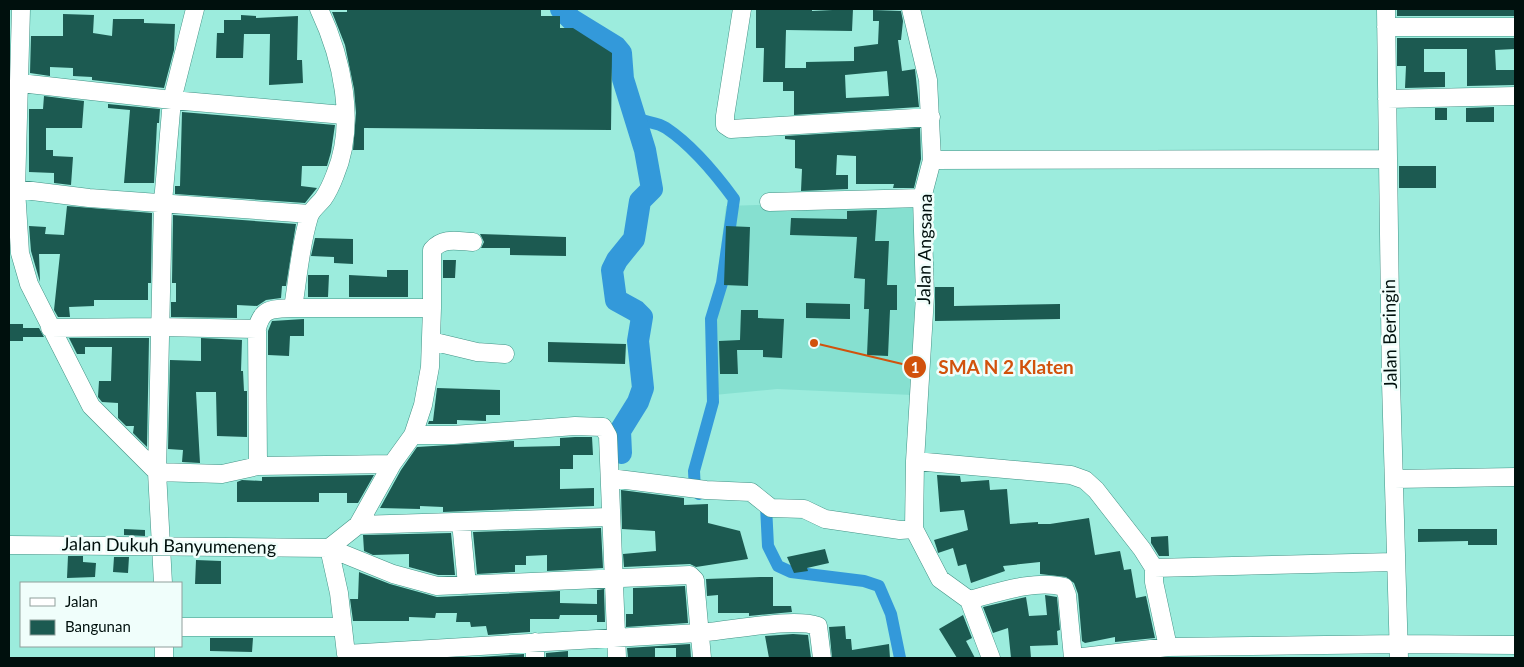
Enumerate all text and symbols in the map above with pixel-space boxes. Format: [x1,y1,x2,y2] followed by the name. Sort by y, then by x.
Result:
[912,193,936,305] street label: Jalan Angsana
[1377,279,1401,389] street label: Jalan Beringin
[903,350,1084,384] callout: SMA N 2 Klaten
[938,355,1074,378] text: SMA N 2 Klaten
[911,358,919,376] text: 1
[62,532,276,558] street label: Jalan Dukuh Banyumeneng
[20,582,182,647] legend
[65,592,98,610] text: Jalan
[65,617,131,635] text: Bangunan

